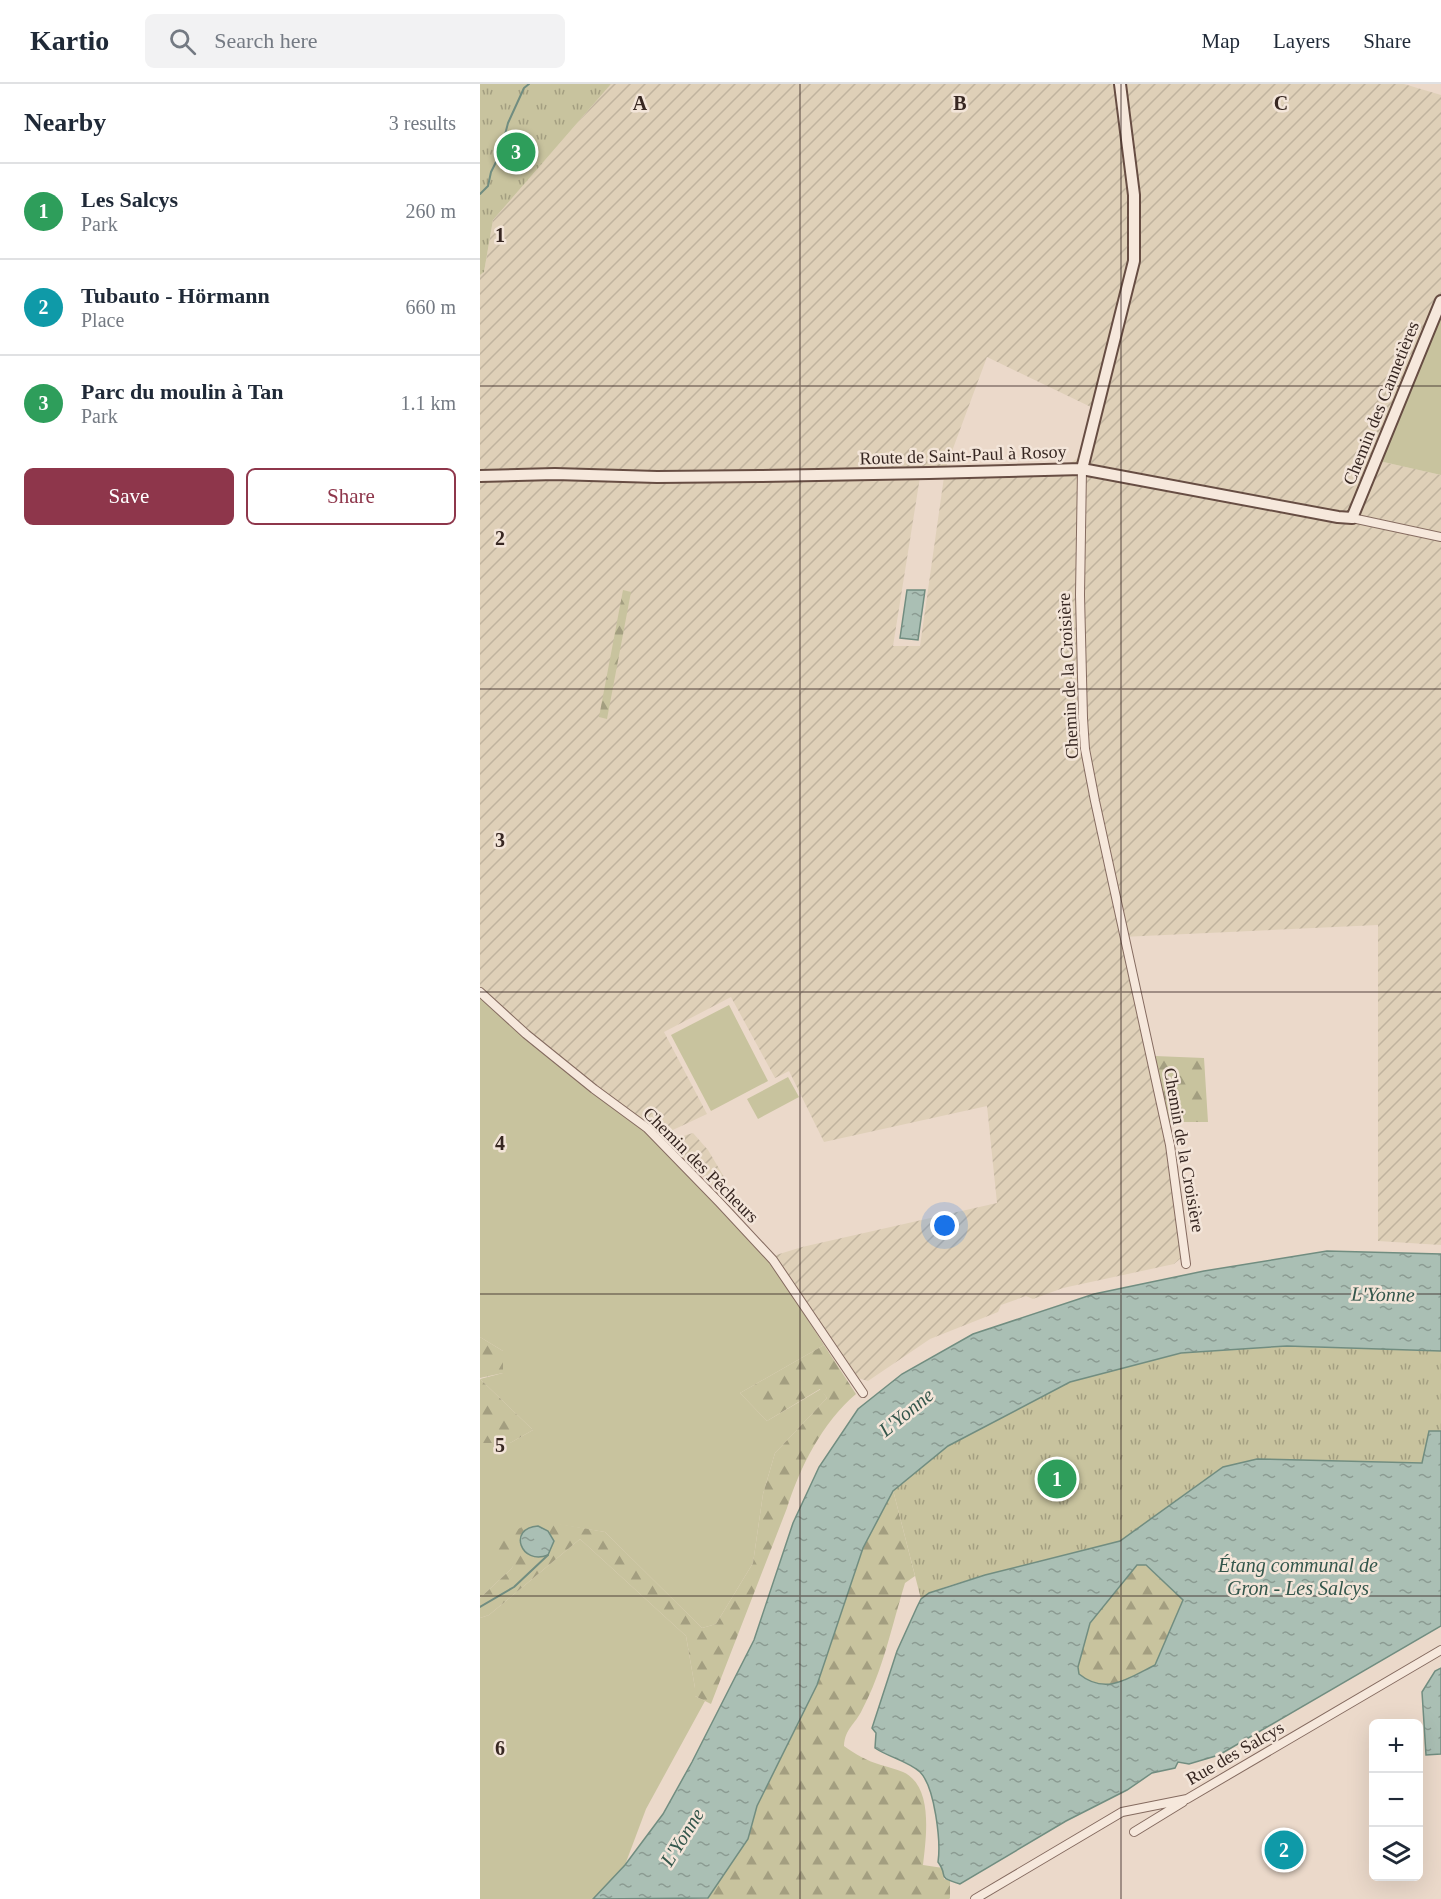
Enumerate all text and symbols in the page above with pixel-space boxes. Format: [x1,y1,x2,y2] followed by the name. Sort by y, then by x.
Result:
[145,14,565,68] search box
[30,25,109,56] text: Kartio
[166,25,199,58] icon: search
[214,28,318,53] text: Search here
[1202,29,1240,53] text: Map
[1273,29,1330,53] text: Layers
[1363,29,1411,53] text: Share
[633,92,648,114] text: A
[953,92,967,114] text: B
[1274,92,1288,114] text: C
[24,108,106,137] text: Nearby
[389,112,456,134] text: 3 results
[496,130,536,174] pin: 3
[81,187,178,212] text: Les Salcys
[39,200,49,222] text: 1
[405,200,456,222] text: 260 m
[81,213,118,235] text: Park
[495,224,505,246] text: 1
[81,283,270,308] text: Tubauto - Hörmann
[39,296,49,318] text: 2
[405,296,456,318] text: 660 m
[81,309,124,331] text: Place
[1339,318,1423,488] street label: Chemin des Cannetières
[81,379,284,404] text: Parc du moulin à Tan
[39,392,49,414] text: 3
[400,392,456,414] text: 1.1 km
[81,405,118,427] text: Park
[859,441,1067,469] street label: Route de Saint-Paul à Rosoy
[24,468,234,525] button: Save
[246,468,456,525] button: Share
[495,527,505,549] text: 2
[1054,592,1082,760] street label: Chemin de la Croisière
[495,829,505,851] text: 3
[1160,1066,1208,1234] street label: Chemin de la Croisière
[639,1103,763,1227] street label: Chemin des Pêcheurs
[495,1132,505,1154] text: 4
[930,1211,959,1240] your location
[1350,1282,1415,1306] water label: L'Yonne
[874,1383,938,1441] water label: L'Yonne
[495,1434,505,1456] text: 5
[1038,1456,1076,1502] pin: 1
[1217,1554,1378,1600] water label: Étang communal de Gron - Les Salcys
[1183,1717,1287,1789] street label: Rue des Salcys
[1369,1719,1423,1881] map controls
[1369,1719,1423,1773] button: +
[495,1737,505,1759] text: 6
[1369,1773,1423,1827] button: −
[655,1804,708,1871] water label: L'Yonne
[1369,1827,1423,1881] button: layers
[1264,1828,1304,1872] pin: 2

